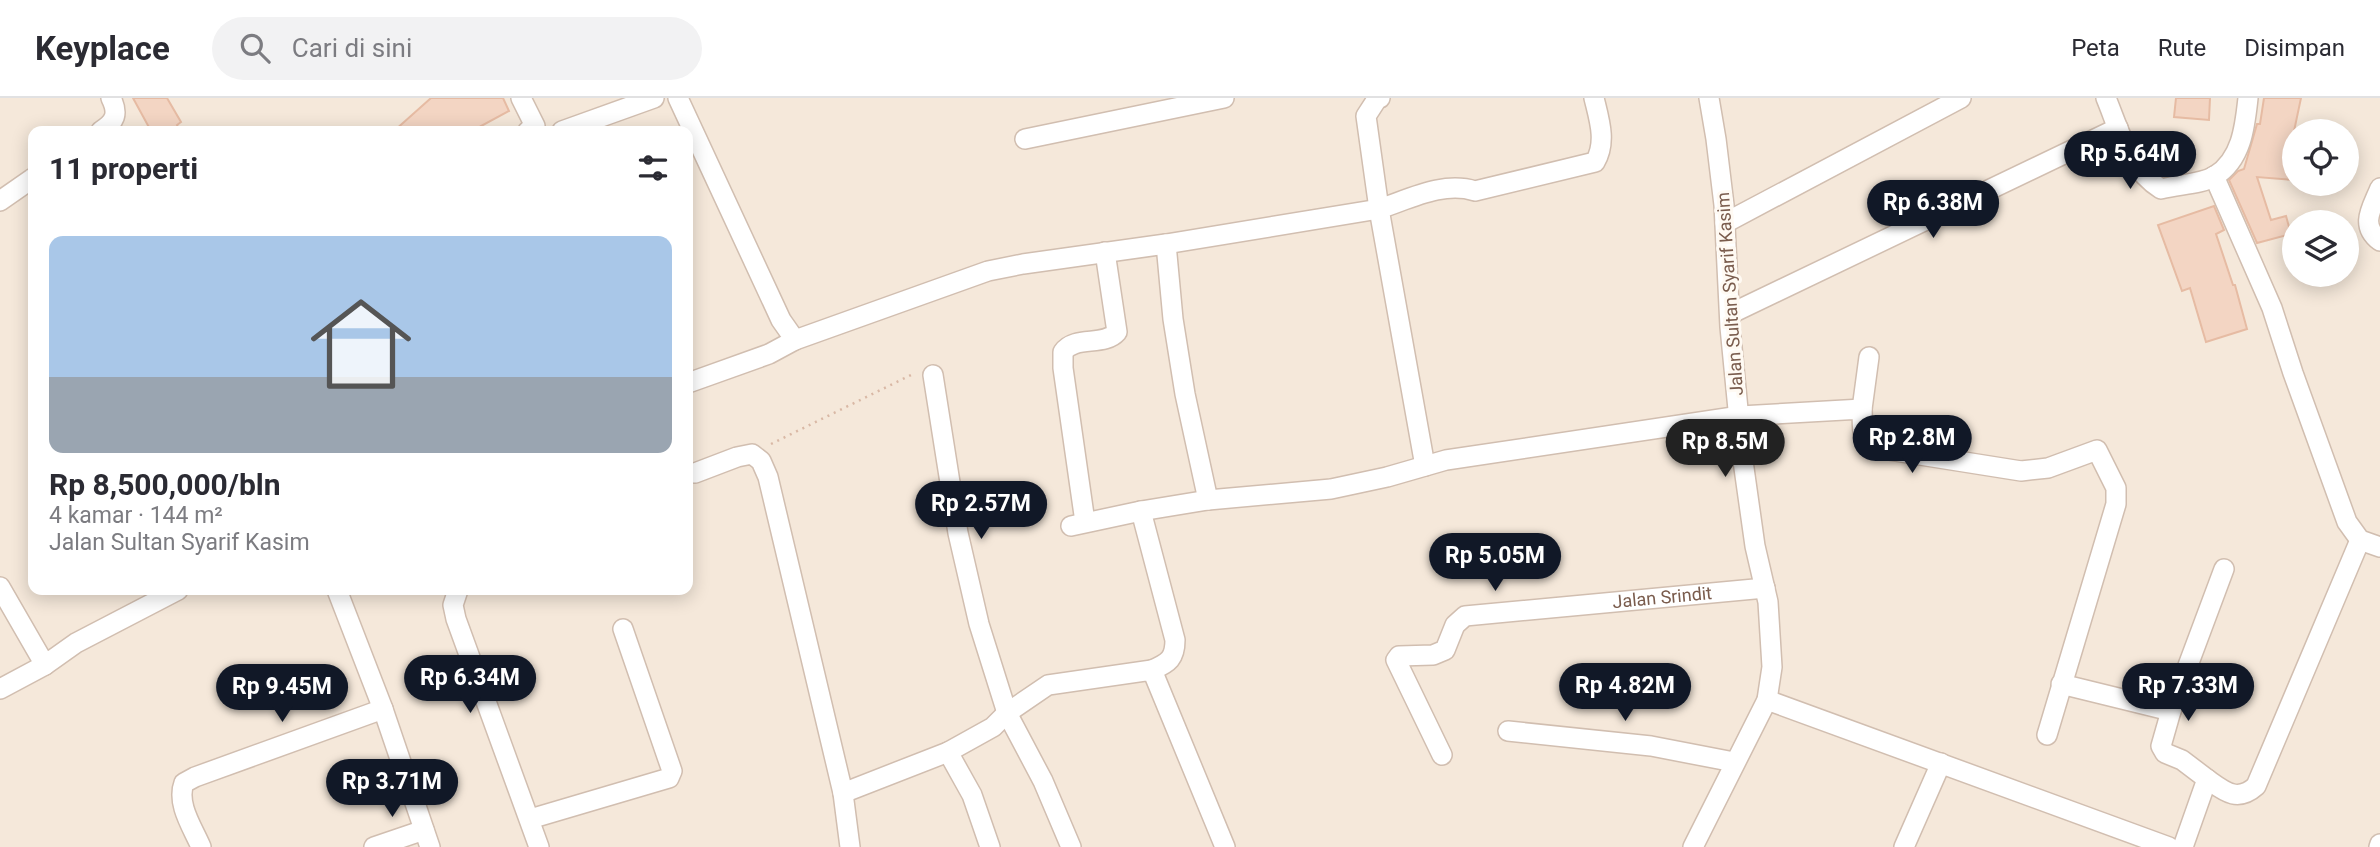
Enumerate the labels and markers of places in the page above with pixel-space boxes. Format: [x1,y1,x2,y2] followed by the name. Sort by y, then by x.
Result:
[2058,132,2202,191] pin: Rp 5.64M
[1861,180,2005,240] pin: Rp 6.38M
[1847,416,1977,475] pin: Rp 2.8M
[1660,420,1790,479] pin: Rp 8.5M
[909,482,1053,541] pin: Rp 2.57M
[1423,533,1567,593] pin: Rp 5.05M
[398,656,542,715] pin: Rp 6.34M
[210,664,354,724] pin: Rp 9.45M
[1553,664,1697,723] pin: Rp 4.82M
[2116,664,2260,723] pin: Rp 7.33M
[320,760,464,819] pin: Rp 3.71M

